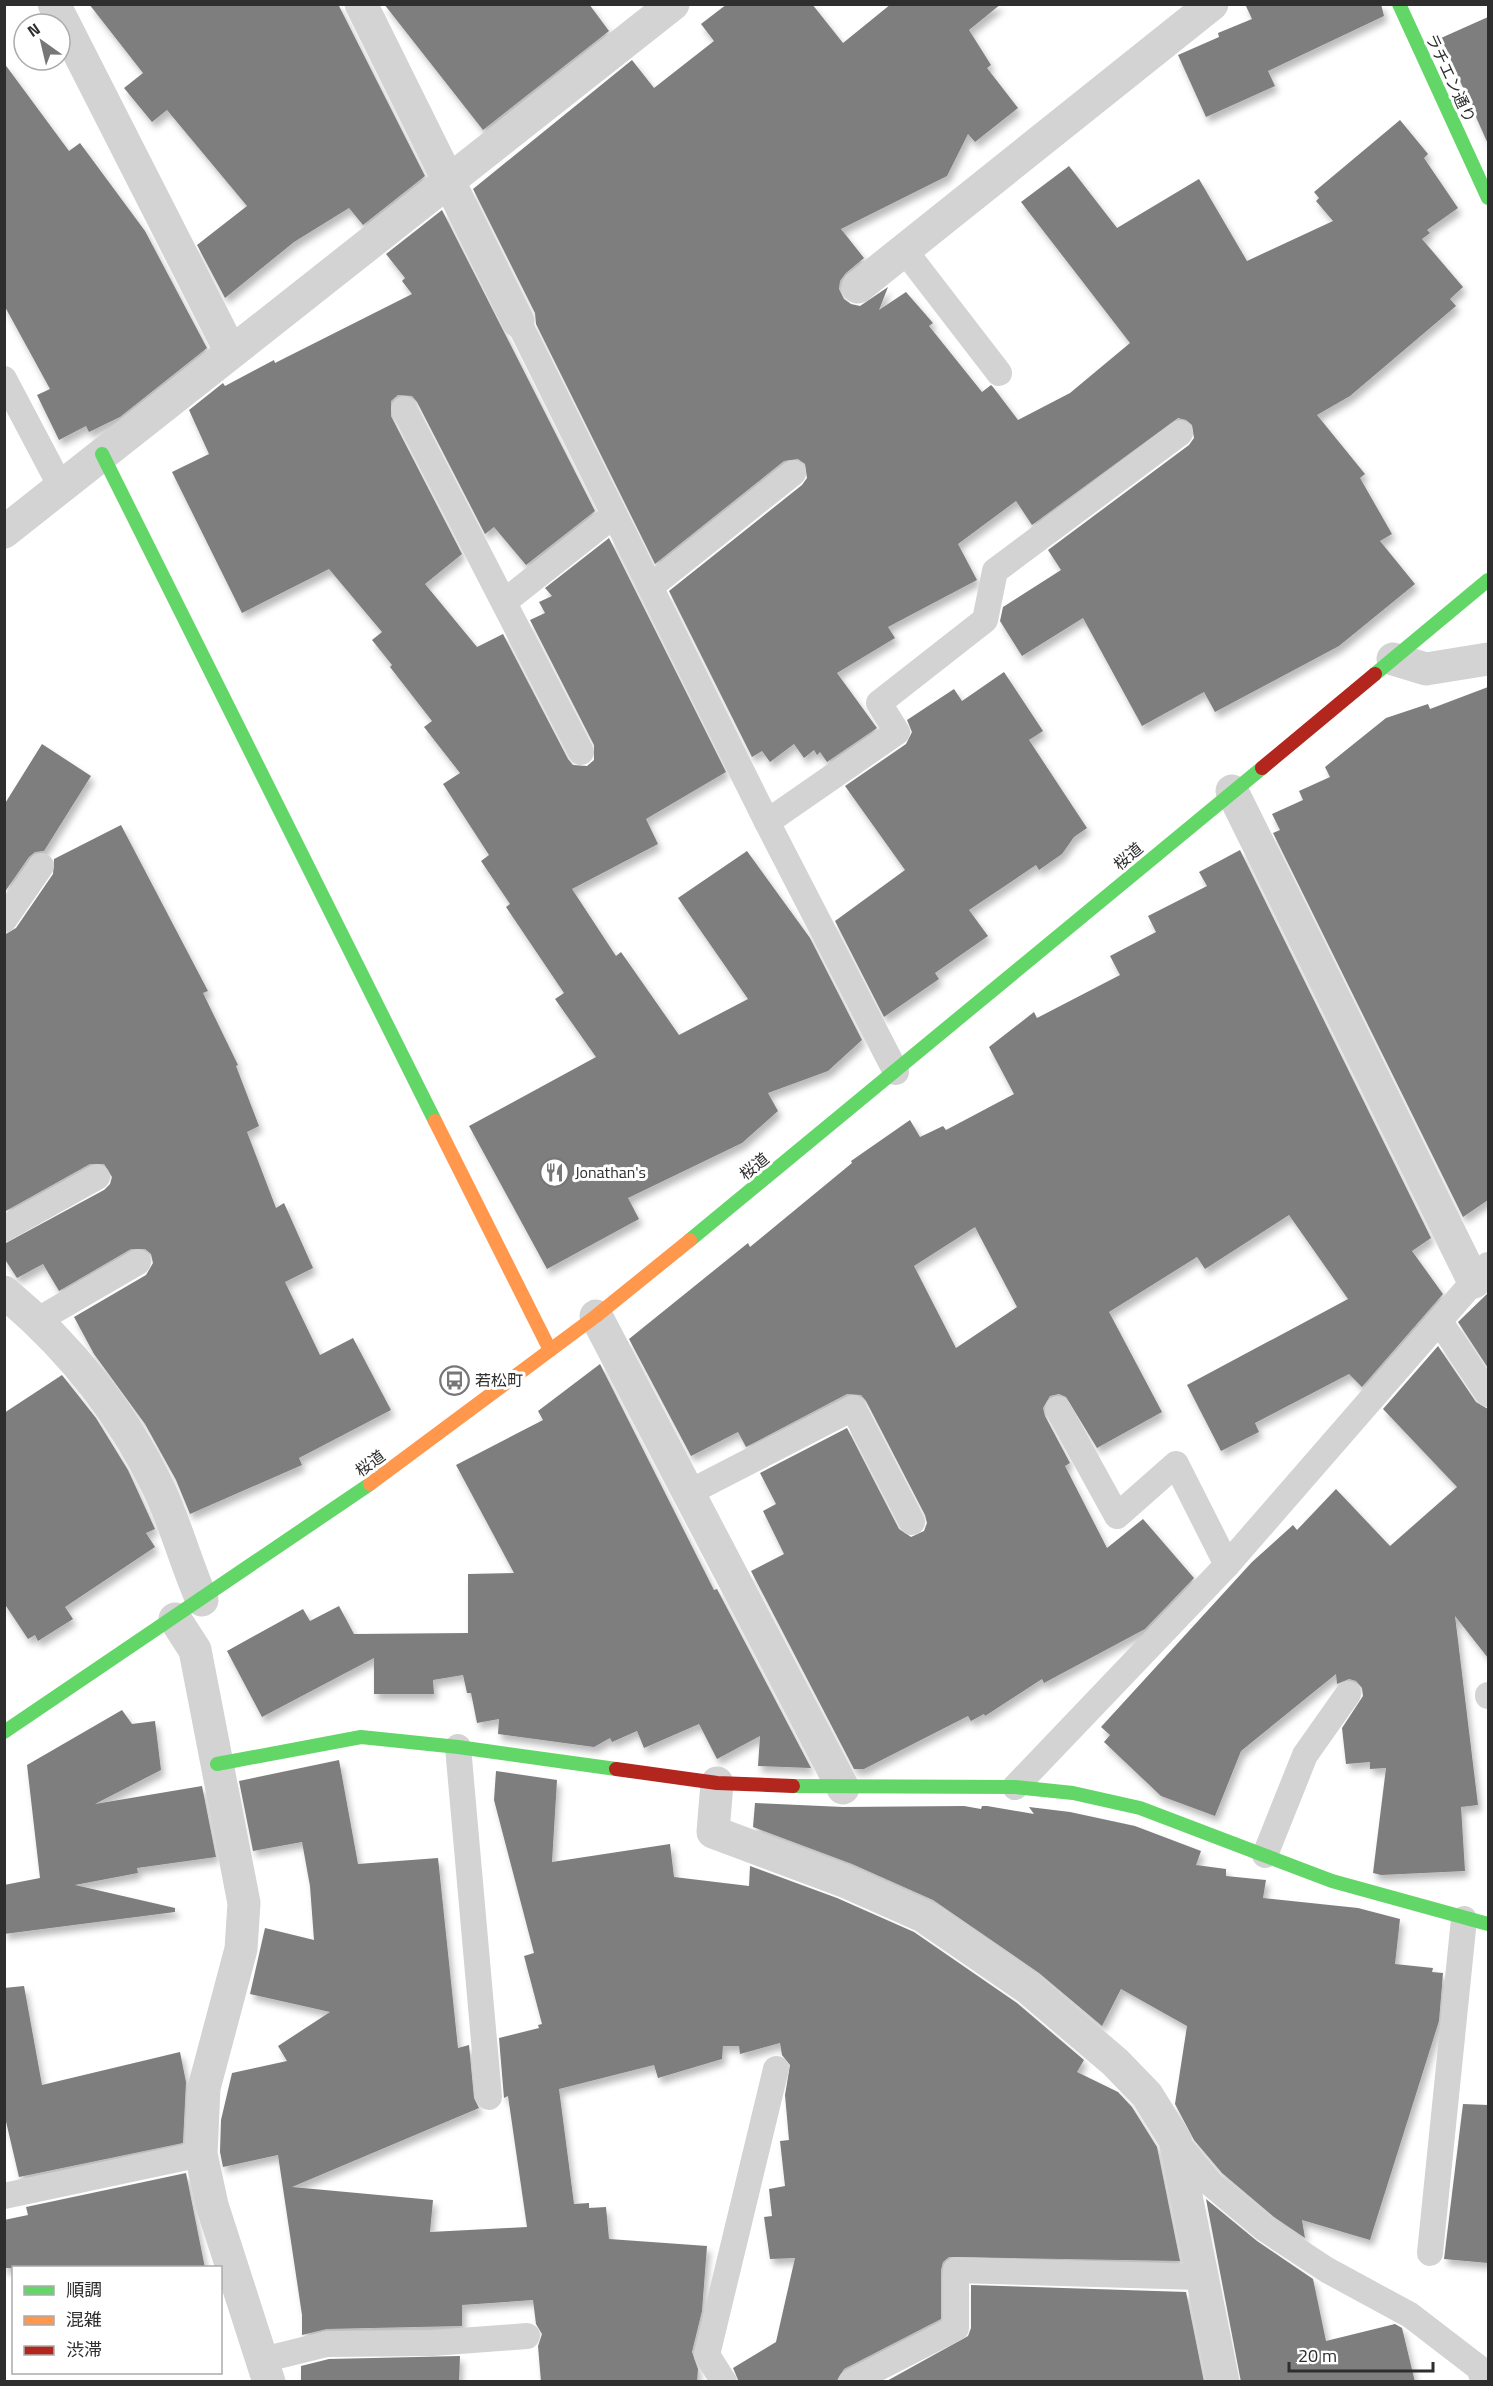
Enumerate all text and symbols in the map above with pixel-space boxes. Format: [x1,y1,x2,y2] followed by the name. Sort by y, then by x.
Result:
[12,12,72,72] north arrow
[22,17,45,43] text: N
[1420,29,1482,127] street label: ラチエン通り
[1108,837,1148,875] street label: 桜道
[734,1147,774,1185] street label: 桜道
[538,1156,570,1188] restaurant icon: Jonathan's
[575,1160,646,1184] place label: Jonathan's
[438,1364,470,1396] bus stop icon: 若松町
[475,1368,523,1392] place label: 若松町
[350,1444,390,1482] street label: 桜道
[12,2266,222,2374] legend
[66,2276,102,2303] text: 順調
[66,2306,102,2333] text: 混雑
[1289,2335,1433,2373] scale bar
[66,2336,102,2363] text: 渋滞
[1298,2342,1337,2369] text: 20 m

